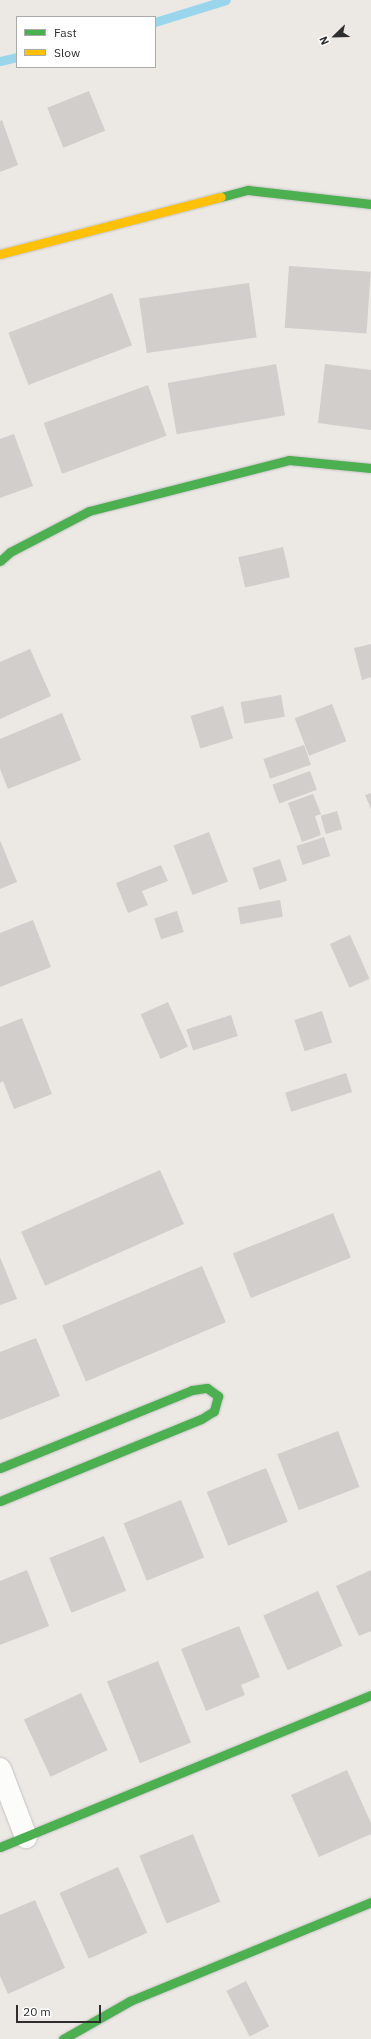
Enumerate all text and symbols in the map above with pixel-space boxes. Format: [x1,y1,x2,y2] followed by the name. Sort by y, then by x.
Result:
[16,16,156,68] legend
[315,16,355,56] north arrow
[54,25,77,40] text: Fast
[316,34,332,47] text: N
[54,45,80,60] text: Slow
[18,1997,103,2023] scale bar
[23,2004,51,2019] text: 20 m

